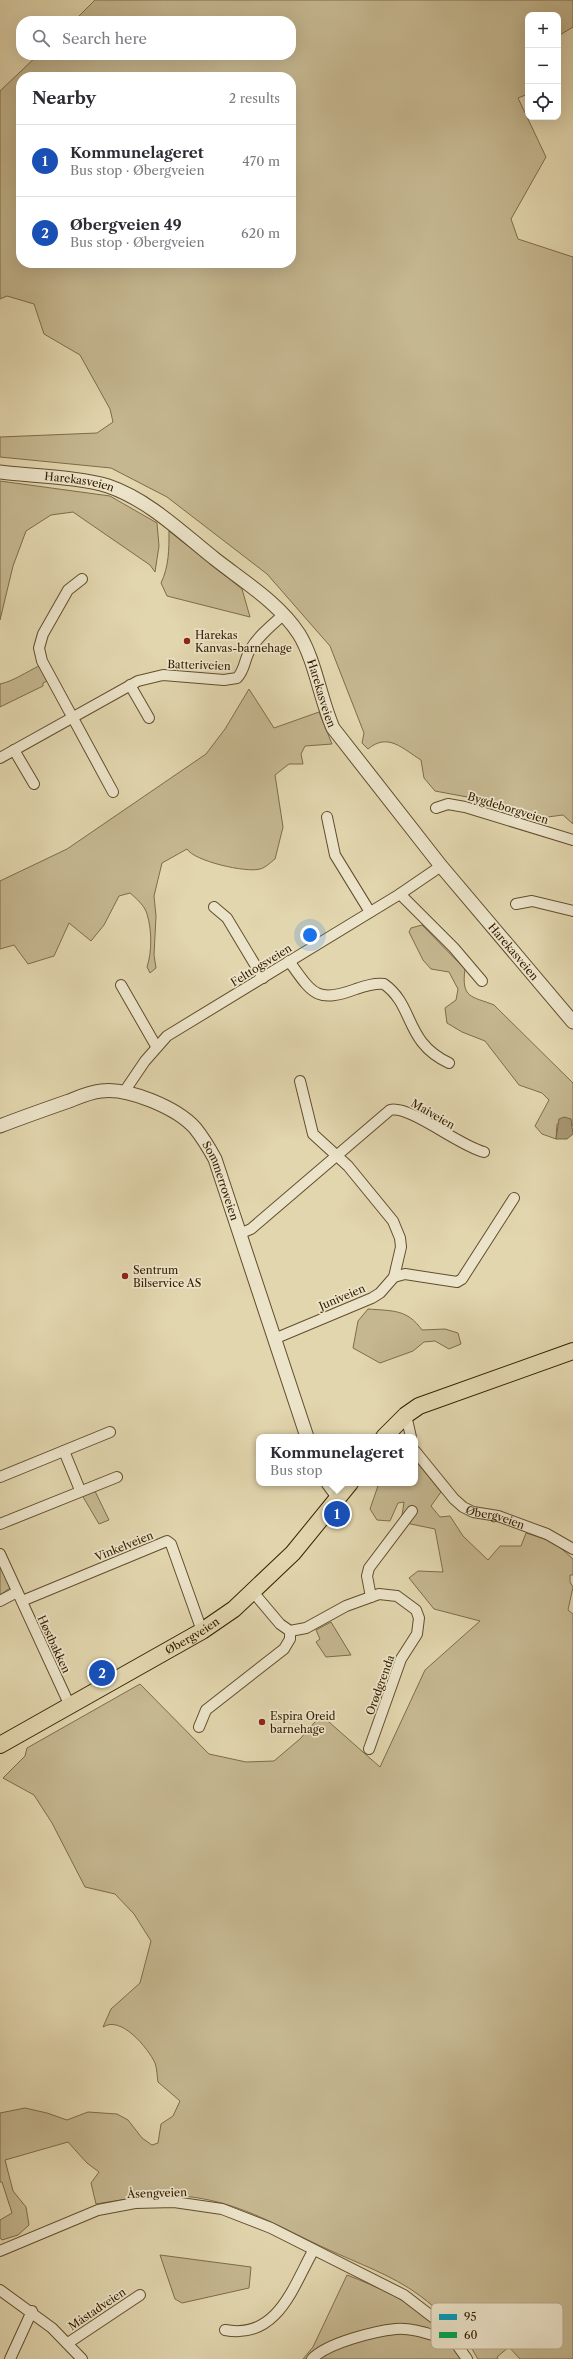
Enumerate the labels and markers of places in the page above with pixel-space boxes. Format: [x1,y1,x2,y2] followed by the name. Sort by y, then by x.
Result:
[195,628,292,655] place label: Harekas Kanvas-barnehage
[182,636,192,646] marker: Harekas Kanvas-barnehage
[133,1263,201,1290] place label: Sentrum Bilservice AS
[120,1271,130,1281] marker: Sentrum Bilservice AS
[324,1499,350,1529] pin: 1
[89,1658,115,1688] pin: 2
[270,1709,336,1736] place label: Espira Oreid barnehage
[257,1717,267,1727] marker: Espira Oreid barnehage

